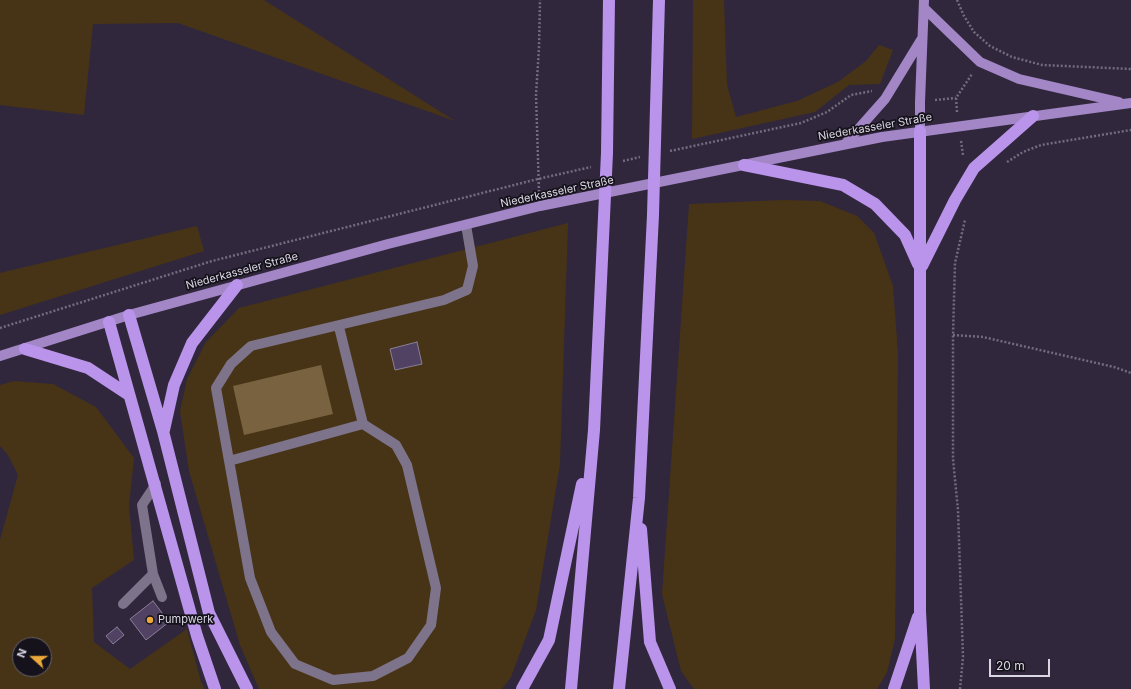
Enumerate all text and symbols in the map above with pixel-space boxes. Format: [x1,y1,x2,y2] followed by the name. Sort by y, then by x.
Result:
[817,110,933,144] street label: Niederkasseler Straße
[499,174,615,210] street label: Niederkasseler Straße
[184,250,300,292] street label: Niederkasseler Straße
[158,613,213,627] place label: Pumpwerk
[145,615,155,625] marker: Pumpwerk
[12,637,52,677] north arrow
[14,647,30,659] text: N
[991,651,1052,677] scale bar
[996,658,1025,673] text: 20 m

